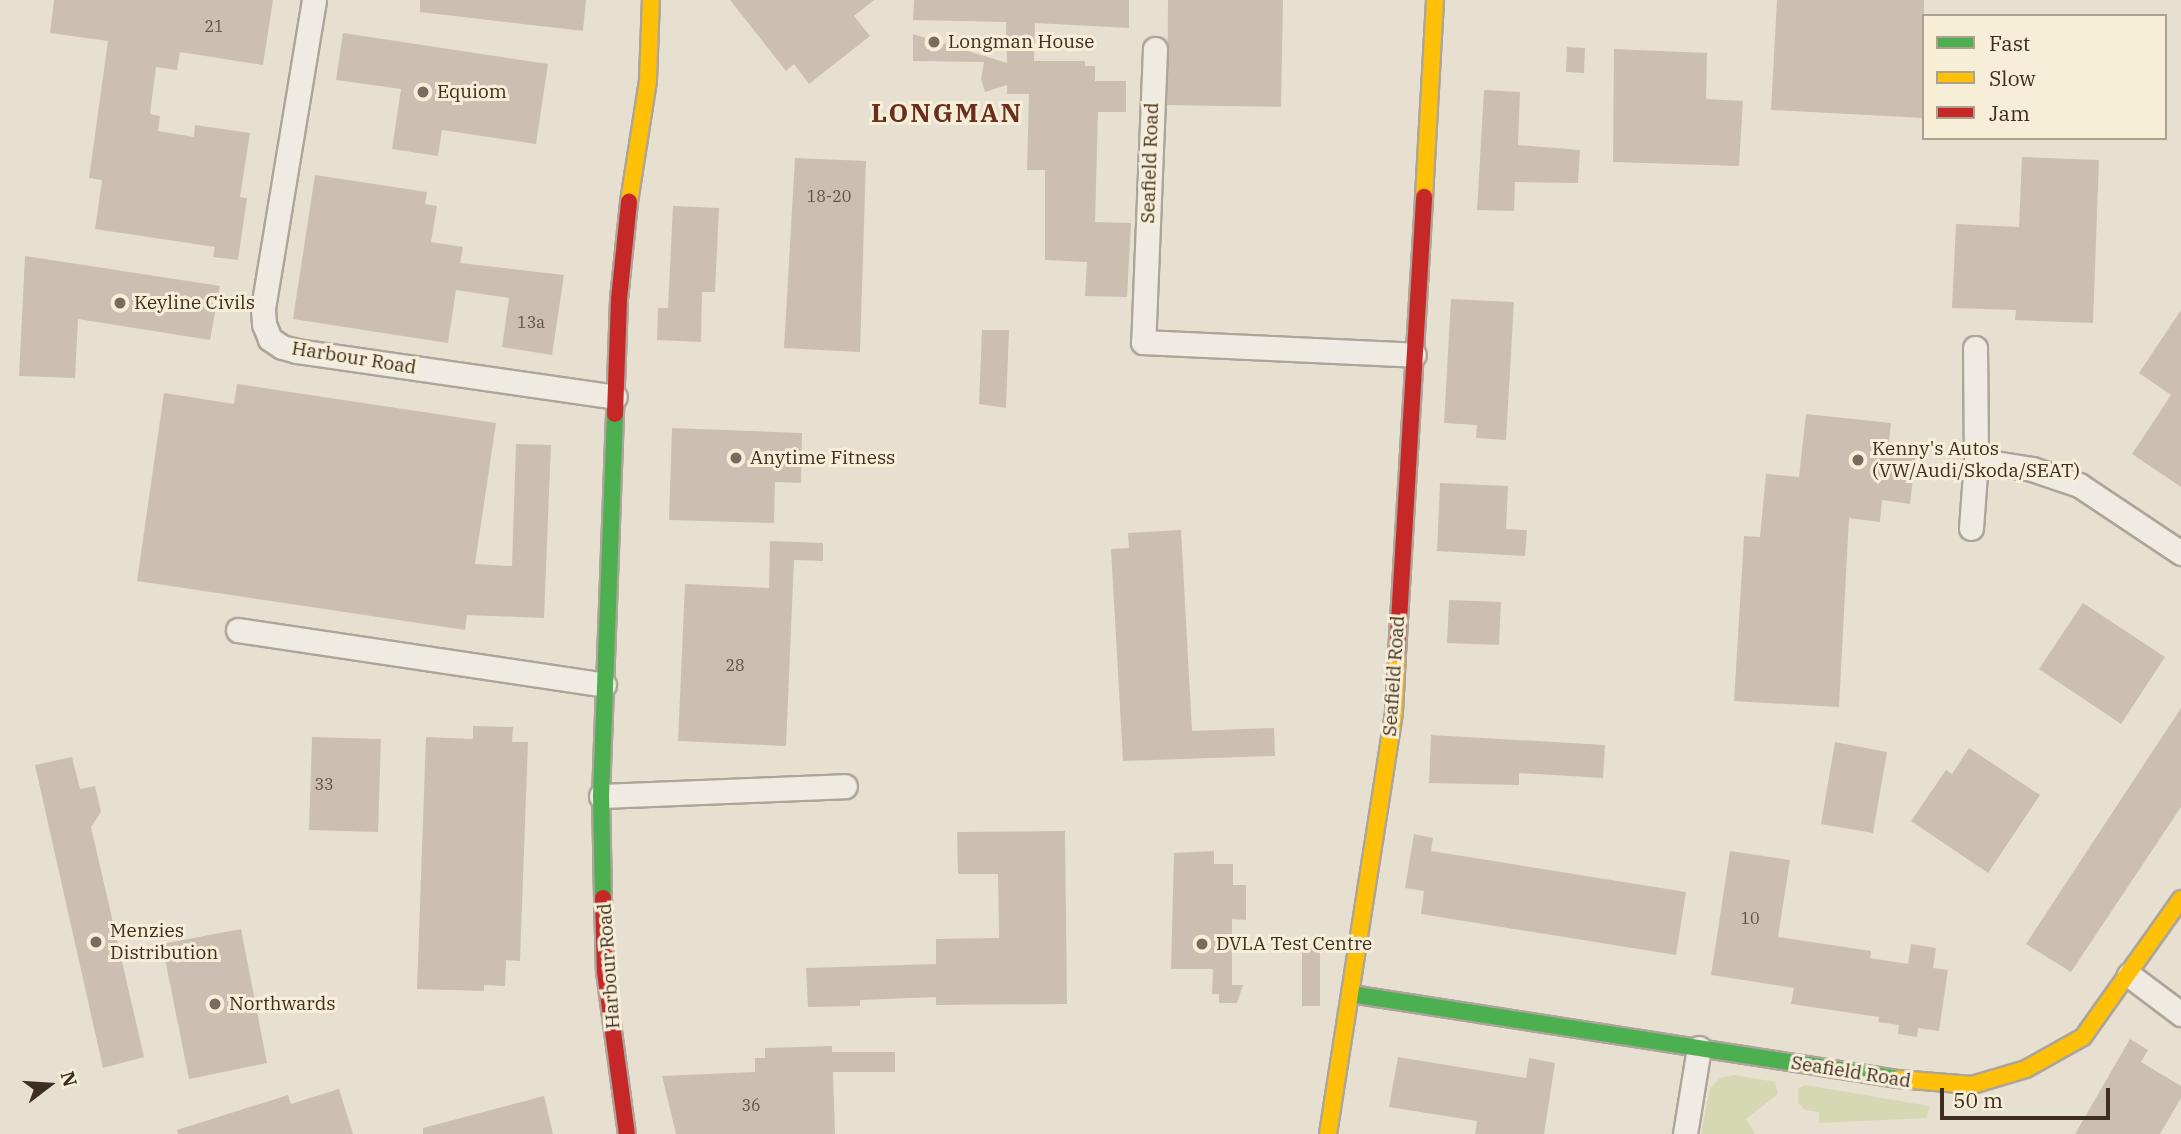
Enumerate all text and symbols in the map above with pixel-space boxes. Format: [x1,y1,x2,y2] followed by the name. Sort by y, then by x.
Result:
[1922,14,2167,140] legend
[204,16,224,36] house number: 21
[1989,29,2030,57] text: Fast
[948,31,1094,53] place label: Longman House
[926,34,942,50] marker: Longman House
[1989,64,2036,92] text: Slow
[437,81,507,103] place label: Equiom
[415,84,431,100] marker: Equiom
[872,97,1022,129] district label: LONGMAN
[1989,99,2030,127] text: Jam
[1136,102,1164,224] street label: Seafield Road
[807,186,851,206] house number: 18-20
[134,292,255,314] place label: Keyline Civils
[112,295,128,311] marker: Keyline Civils
[517,312,545,332] house number: 13a
[290,337,418,379] street label: Harbour Road
[1872,438,2080,482] place label: Kenny's Autos (VW/Audi/Skoda/SEAT)
[750,447,895,469] place label: Anytime Fitness
[728,450,744,466] marker: Anytime Fitness
[1850,452,1866,468] marker: Kenny's Autos (VW/Audi/Skoda/SEAT)
[1378,615,1410,737] street label: Seafield Road
[725,655,745,675] house number: 28
[314,774,334,794] house number: 33
[593,902,625,1030] street label: Harbour Road
[1740,908,1760,928] house number: 10
[110,920,218,964] place label: Menzies Distribution
[1216,933,1372,955] place label: DVLA Test Centre
[88,934,104,950] marker: Menzies Distribution
[1194,936,1210,952] marker: DVLA Test Centre
[229,993,336,1015] place label: Northwards
[207,996,223,1012] marker: Northwards
[14,1050,84,1120] north arrow
[1789,1051,1913,1093] street label: Seafield Road
[55,1068,83,1090] text: N
[1943,1074,2113,1118] scale bar
[1953,1086,2003,1114] text: 50 m
[741,1095,761,1115] house number: 36

